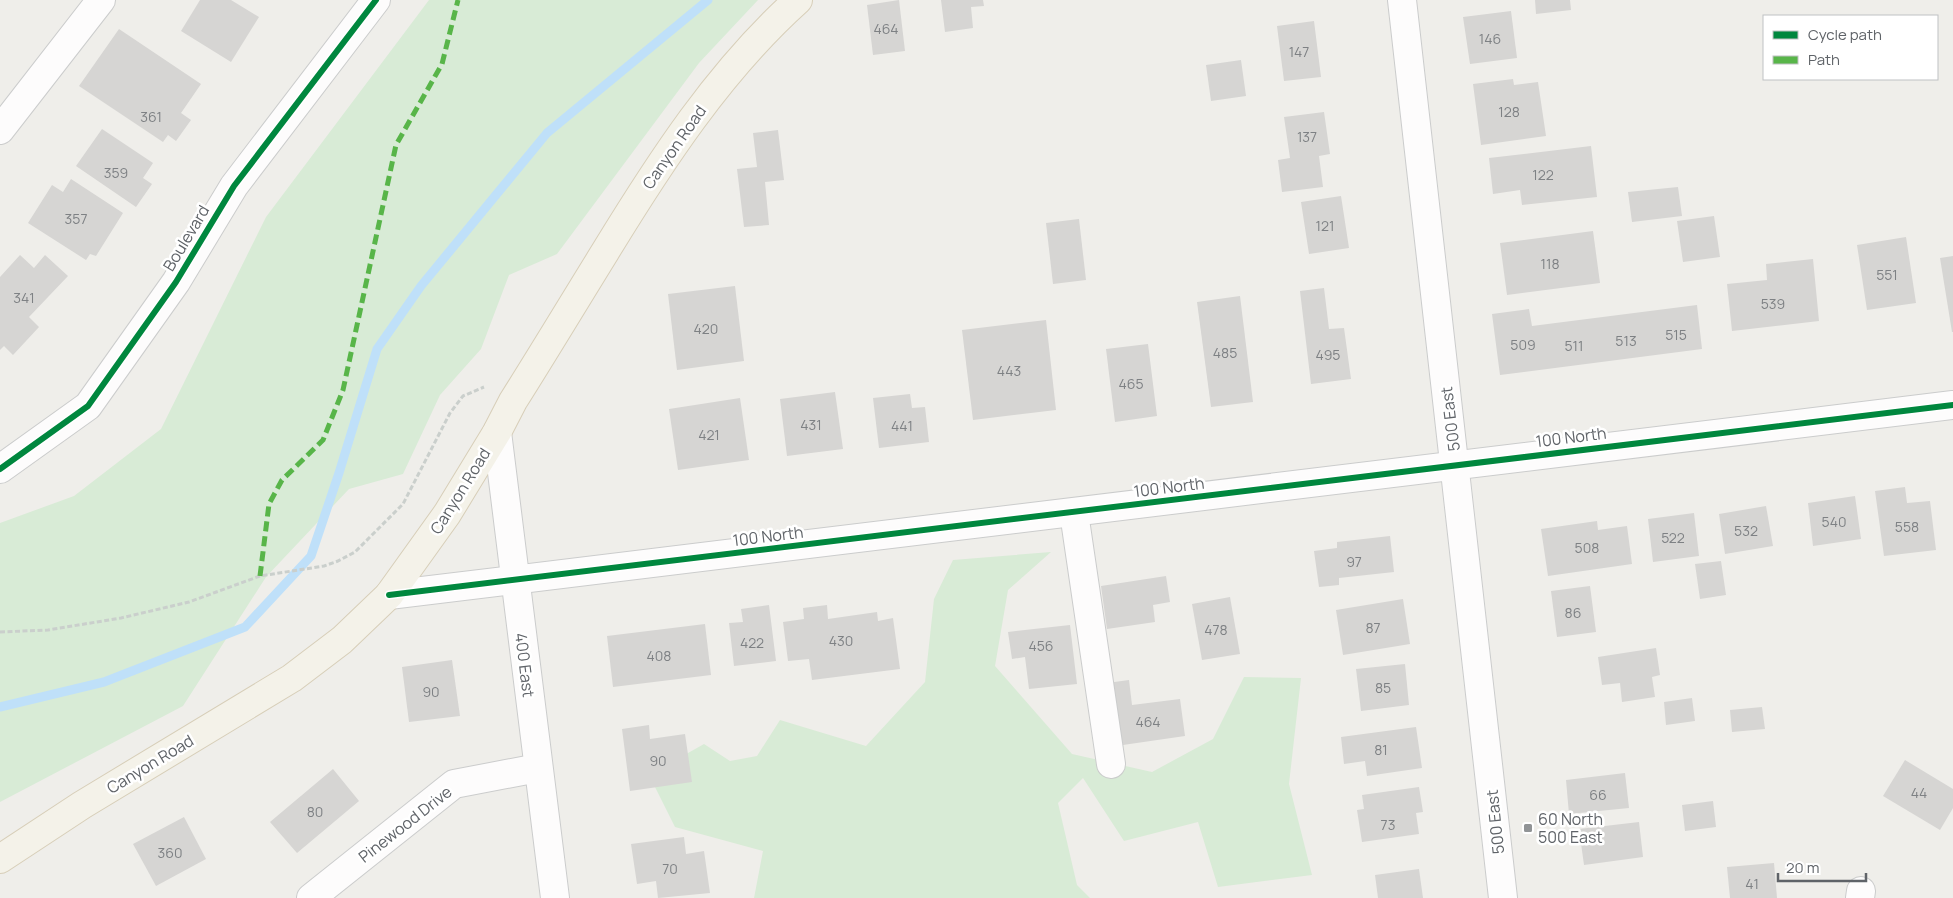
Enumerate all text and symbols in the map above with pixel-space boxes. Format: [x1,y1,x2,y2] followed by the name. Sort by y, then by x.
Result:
[1763,15,1938,80] legend
[873,19,899,38] house number: 464
[1808,24,1882,45] text: Cycle path
[1479,29,1501,48] house number: 146
[1289,42,1309,61] house number: 147
[1808,49,1840,70] text: Path
[637,101,711,193] street label: Canyon Road
[1498,102,1520,121] house number: 128
[140,107,162,126] house number: 361
[1297,127,1317,146] house number: 137
[104,163,128,182] house number: 359
[1532,165,1554,184] house number: 122
[158,201,214,275] street label: Boulevard
[65,209,87,228] house number: 357
[1316,216,1334,235] house number: 121
[1540,254,1560,273] house number: 118
[1876,265,1898,284] house number: 551
[13,288,35,307] house number: 341
[1761,294,1785,313] house number: 539
[694,319,718,338] house number: 420
[1665,325,1687,344] house number: 515
[1615,331,1637,350] house number: 513
[1510,335,1536,354] house number: 509
[1564,336,1584,355] house number: 511
[1213,343,1237,362] house number: 485
[1316,345,1340,364] house number: 495
[997,361,1021,380] house number: 443
[1118,374,1144,393] house number: 465
[1435,386,1465,452] street label: 500 East
[800,415,822,434] house number: 431
[891,416,913,435] house number: 441
[1534,422,1608,452] street label: 100 North
[698,425,720,444] house number: 421
[425,444,495,538] street label: Canyon Road
[1132,472,1206,502] street label: 100 North
[1822,512,1846,531] house number: 540
[1895,517,1919,536] house number: 558
[731,521,805,551] street label: 100 North
[1734,521,1758,540] house number: 532
[1661,528,1685,547] house number: 522
[1575,538,1599,557] house number: 508
[1346,552,1362,571] house number: 97
[1565,603,1581,622] house number: 86
[1365,618,1381,637] house number: 87
[1204,620,1228,639] house number: 478
[510,631,540,699] street label: 400 East
[829,631,853,650] house number: 430
[740,633,764,652] house number: 422
[1028,636,1054,655] house number: 456
[647,646,671,665] house number: 408
[1375,678,1391,697] house number: 85
[422,682,440,701] house number: 90
[1135,712,1161,731] house number: 464
[102,729,198,799] street label: Canyon Road
[1374,740,1388,759] house number: 81
[649,751,667,770] house number: 90
[354,781,456,867] street label: Pinewood Drive
[1911,783,1927,802] house number: 44
[1589,785,1607,804] house number: 66
[1481,789,1509,855] street label: 500 East
[307,802,323,821] house number: 80
[1538,808,1603,848] place label: 60 North 500 East
[1381,815,1395,834] house number: 73
[1522,822,1534,834] marker: 60 North 500 East
[158,843,182,862] house number: 360
[1778,850,1866,882] scale bar
[1786,857,1819,878] text: 20 m
[662,859,678,878] house number: 70
[1745,874,1759,893] house number: 41

